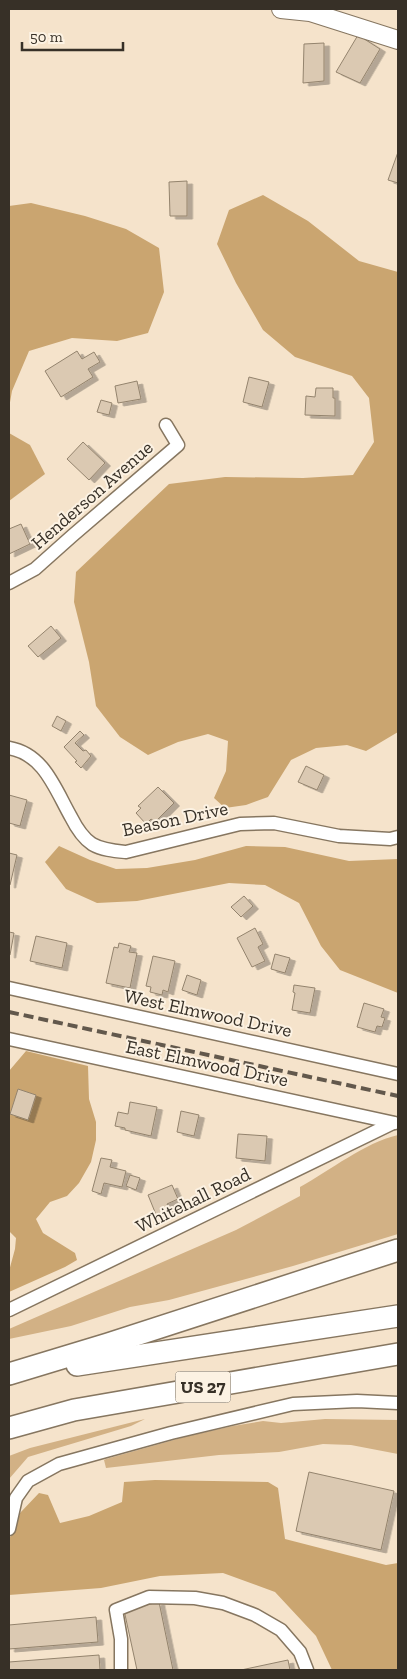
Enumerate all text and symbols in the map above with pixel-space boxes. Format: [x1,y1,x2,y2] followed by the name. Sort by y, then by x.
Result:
[22,20,124,52] scale bar
[30,28,63,46] text: 50 m
[26,436,158,554] street label: Henderson Avenue
[120,797,230,841] street label: Beason Drive
[122,984,294,1042] street label: West Elmwood Drive
[124,1035,290,1091] street label: East Elmwood Drive
[132,1162,255,1238] street label: Whitehall Road
[176,1371,230,1402] road number: US 27

